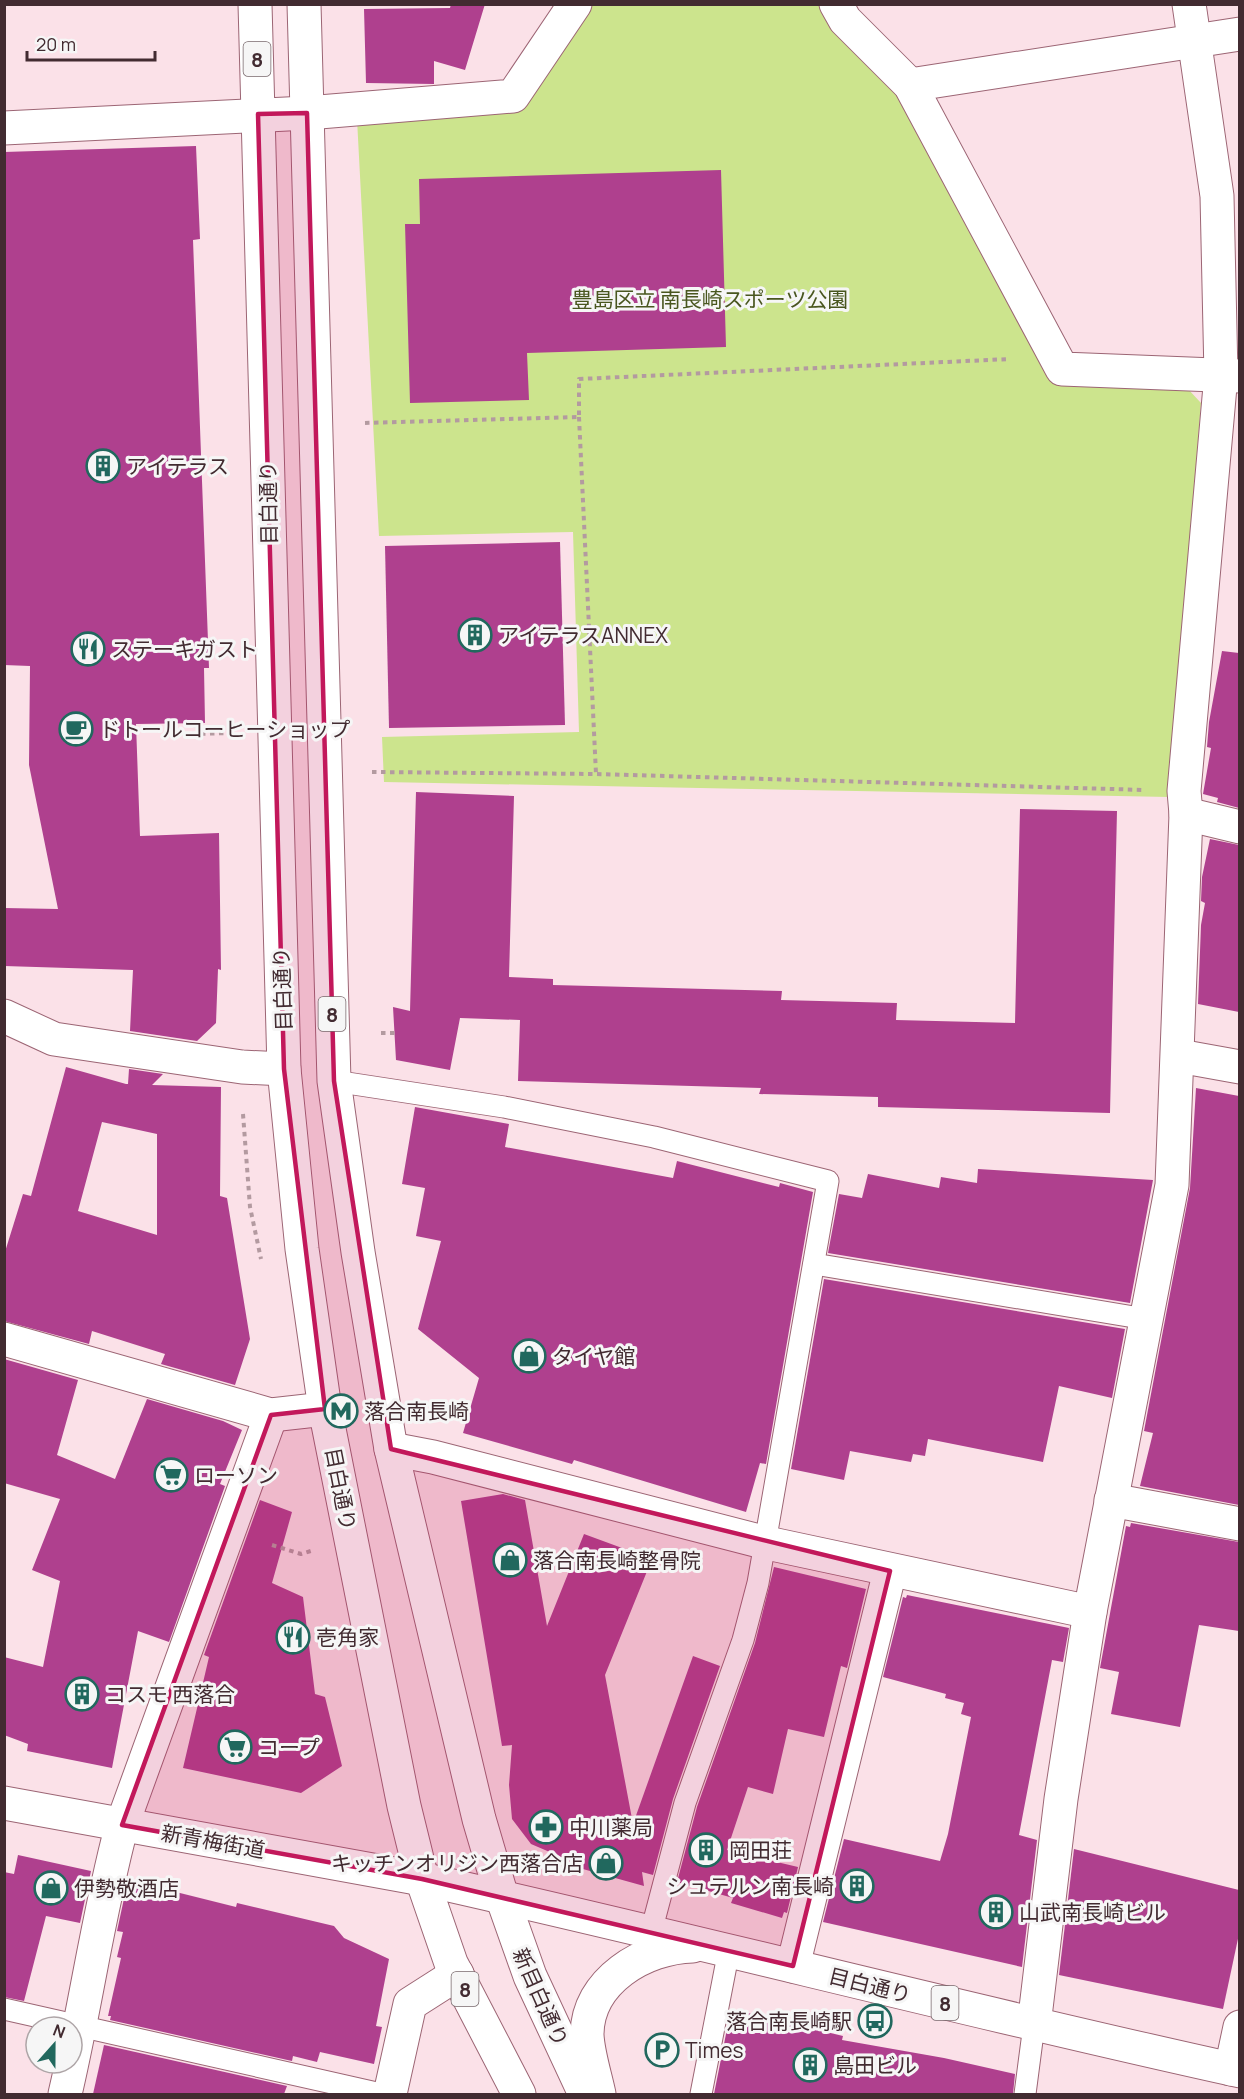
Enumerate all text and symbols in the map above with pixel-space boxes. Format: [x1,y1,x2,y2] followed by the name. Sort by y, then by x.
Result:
[27,24,154,62] scale bar
[36,32,76,56] text: 20 m
[244,42,270,76] road number: 8
[572,285,848,313] park label: 豊島区立 南長崎スポーツ公園
[85,448,121,484] building icon: アイテラス
[126,452,229,480] place label: アイテラス
[253,461,283,545] street label: 目白通り
[457,617,493,653] building icon: アイテラスANNEX
[498,621,668,649] place label: アイテラスANNEX
[70,631,106,667] restaurant icon: ステーキガスト
[111,635,258,663] place label: ステーキガスト
[58,711,94,747] cafe icon: ドトールコーヒーショップ
[99,715,350,743] place label: ドトールコーヒーショップ
[267,947,297,1031] street label: 目白通り
[318,997,346,1031] road number: 8
[511,1338,547,1374] shop icon: タイヤ館
[552,1342,635,1370] place label: タイヤ館
[323,1393,359,1429] metro station icon: 落合南長崎
[364,1397,469,1425] place label: 落合南長崎
[319,1445,363,1533] street label: 目白通り
[153,1457,189,1493] supermarket icon: ローソン
[194,1461,278,1489] place label: ローソン
[492,1542,528,1578] shop icon: 落合南長崎整骨院
[533,1546,701,1574] place label: 落合南長崎整骨院
[275,1619,311,1655] restaurant icon: 壱角家
[316,1623,379,1651] place label: 壱角家
[64,1676,100,1712] building icon: コスモ 西落合
[105,1680,235,1708] place label: コスモ 西落合
[217,1729,253,1765] supermarket icon: コープ
[258,1733,320,1761] place label: コープ
[528,1809,564,1845] pharmacy icon: 中川薬局
[569,1813,653,1841] place label: 中川薬局
[159,1818,267,1864] street label: 新青梅街道
[688,1832,724,1868] building icon: 岡田荘
[729,1836,792,1864] place label: 岡田荘
[588,1845,624,1881] shop icon: キッチンオリジン西落合店
[331,1849,583,1877] place label: キッチンオリジン西落合店
[839,1868,875,1904] building icon: シュテルン南長崎
[33,1870,69,1906] shop icon: 伊勢敬酒店
[666,1872,834,1900] place label: シュテルン南長崎
[74,1874,179,1902] place label: 伊勢敬酒店
[978,1894,1014,1930] building icon: 山武南長崎ビル
[1019,1898,1166,1926] place label: 山武南長崎ビル
[507,1943,575,2051] street label: 新目白通り
[826,1961,914,2009] street label: 目白通り
[452,1972,478,2006] road number: 8
[932,1986,958,2020] road number: 8
[857,2003,893,2039] bus stop icon: 落合南長崎駅
[726,2007,852,2035] place label: 落合南長崎駅
[24,2015,84,2075] north arrow
[50,2019,69,2043] text: N
[644,2032,680,2068] parking icon: Times
[685,2036,743,2064] place label: Times
[792,2047,828,2083] building icon: 島田ビル
[833,2051,917,2079] place label: 島田ビル

